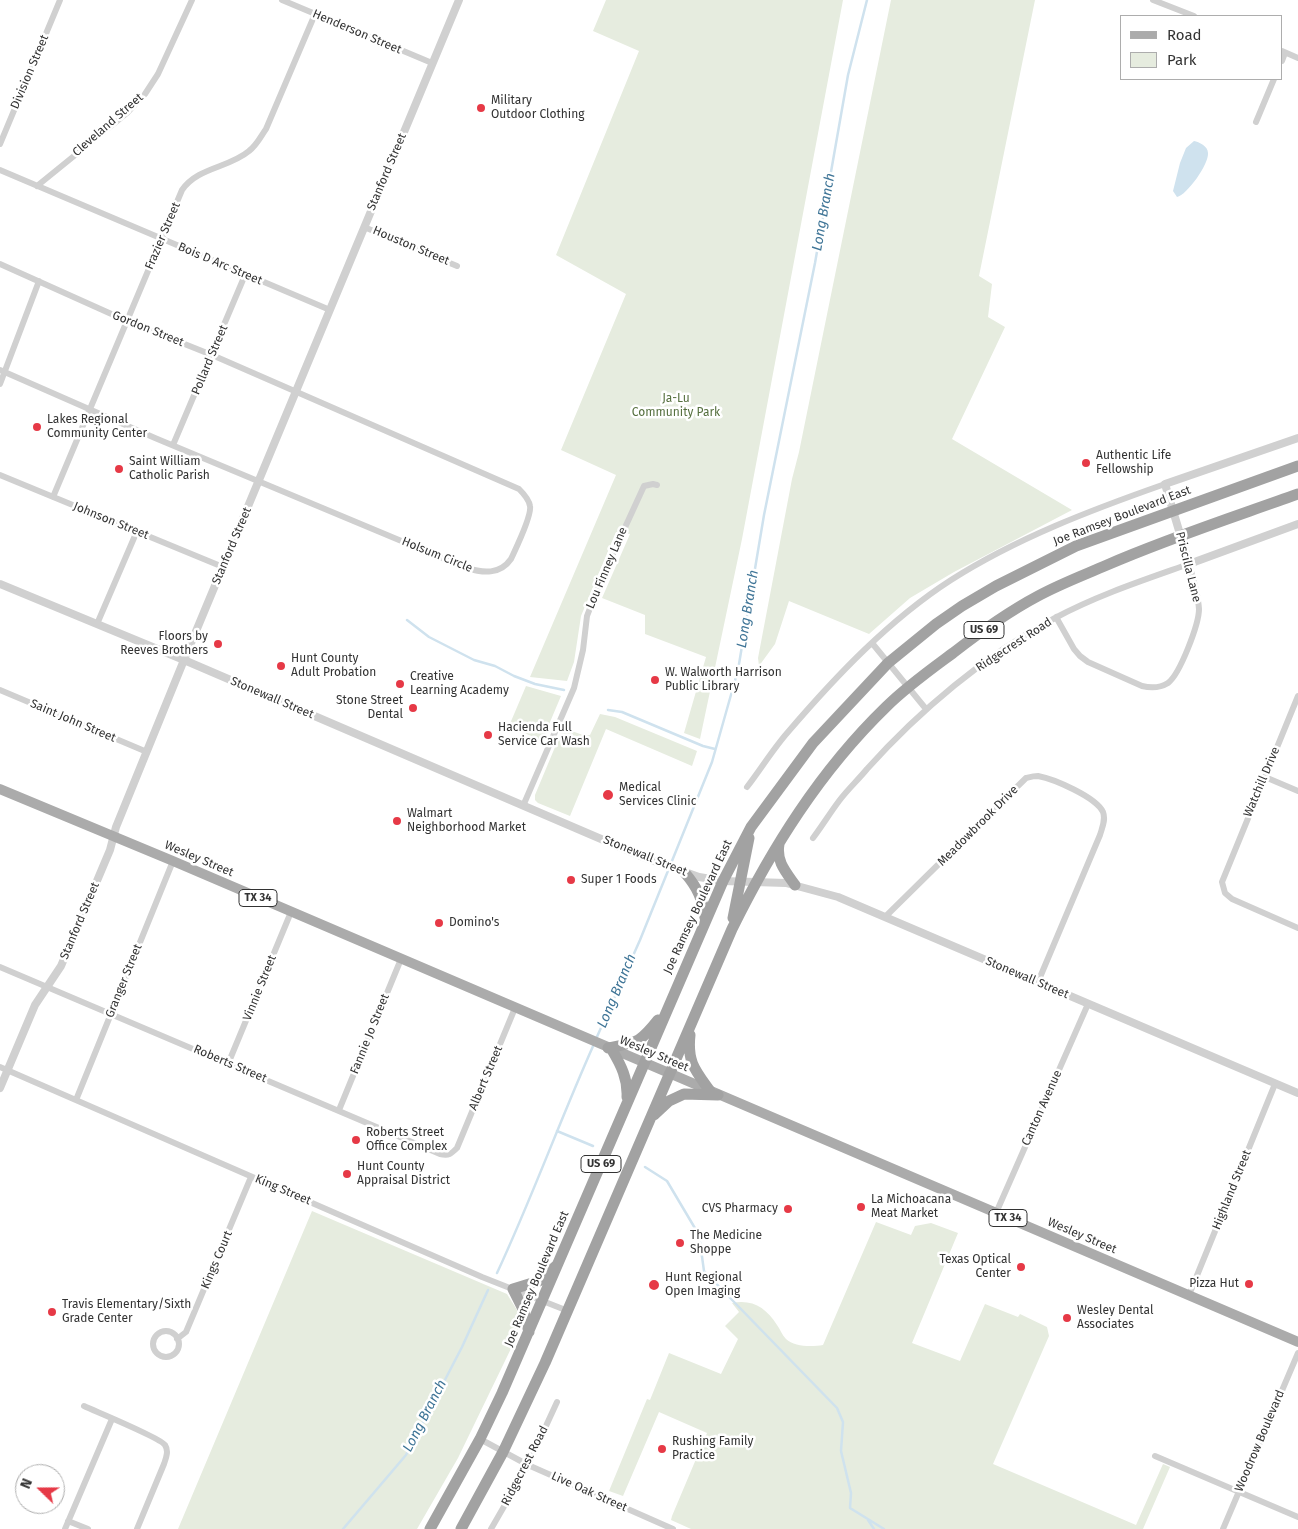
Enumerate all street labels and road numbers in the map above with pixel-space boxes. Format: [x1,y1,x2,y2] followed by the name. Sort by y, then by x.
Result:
[310,7,404,57] street label: Henderson Street
[8,33,52,111] street label: Division Street
[70,90,146,160] street label: Cleveland Street
[364,131,410,213] street label: Stanford Street
[142,200,184,272] street label: Frazier Street
[371,223,451,269] street label: Houston Street
[176,240,264,288] street label: Bois D Arc Street
[110,308,186,350] street label: Gordon Street
[189,323,231,397] street label: Pollard Street
[1051,483,1193,549] street label: Joe Ramsey Boulevard East
[71,499,151,543] street label: Johnson Street
[209,505,255,587] street label: Stanford Street
[583,525,631,611] street label: Lou Finney Lane
[1172,530,1204,604] street label: Priscilla Lane
[400,534,474,576] street label: Holsum Circle
[973,615,1055,675] street label: Ridgecrest Road
[964,622,1004,638] road number: US 69
[228,674,316,722] street label: Stonewall Street
[28,697,118,745] street label: Saint John Street
[1241,745,1283,819] street label: Watchill Drive
[935,783,1021,869] street label: Meadowbrook Drive
[601,833,689,879] street label: Stonewall Street
[162,838,236,880] street label: Wesley Street
[661,838,735,976] street label: Joe Ramsey Boulevard East
[57,880,103,962] street label: Stanford Street
[239,890,277,906] road number: TX 34
[103,942,145,1020] street label: Granger Street
[240,953,280,1023] street label: Vinnie Street
[983,954,1071,1002] street label: Stonewall Street
[347,992,393,1076] street label: Fannie Jo Street
[617,1033,691,1075] street label: Wesley Street
[191,1042,269,1086] street label: Roberts Street
[466,1044,506,1112] street label: Albert Street
[1019,1068,1065,1148] street label: Canton Avenue
[1209,1148,1255,1232] street label: Highland Street
[581,1156,621,1172] road number: US 69
[253,1172,313,1208] street label: King Street
[502,1209,572,1349] street label: Joe Ramsey Boulevard East
[989,1210,1027,1226] road number: TX 34
[1045,1215,1119,1257] street label: Wesley Street
[198,1229,236,1291] street label: Kings Court
[1232,1388,1288,1494] street label: Woodrow Boulevard
[499,1424,551,1508] street label: Ridgecrest Road
[549,1469,629,1515] street label: Live Oak Street

